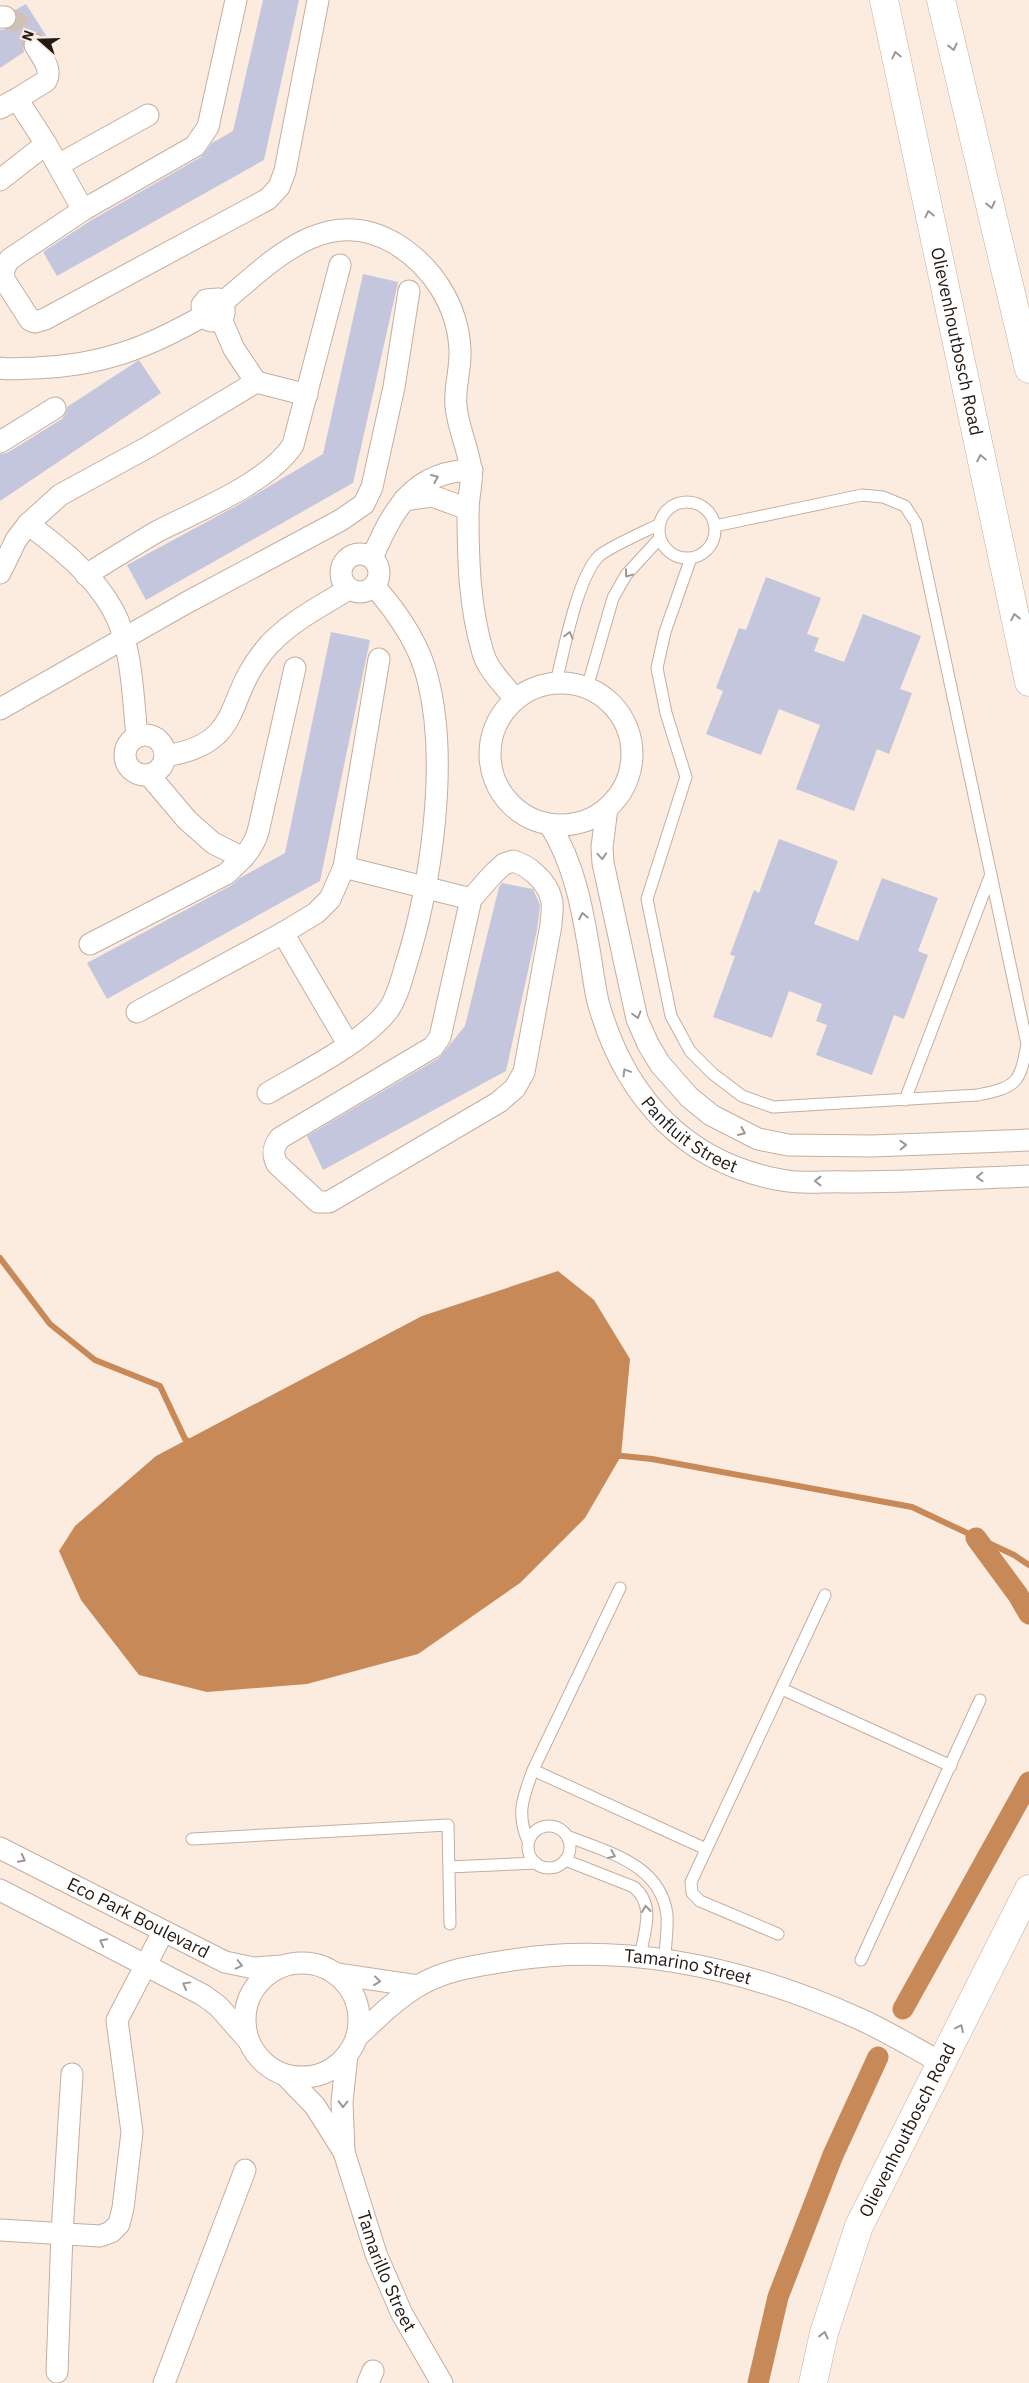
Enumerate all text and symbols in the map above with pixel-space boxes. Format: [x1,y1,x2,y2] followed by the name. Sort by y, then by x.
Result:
[15,15,65,65] north arrow
[18,28,38,43] text: N
[947,43,958,52] one-way arrow
[891,50,902,59] one-way arrow
[985,201,996,210] one-way arrow
[925,209,935,218] one-way arrow
[926,245,988,438] street label: Olievenhoutbosch Road
[977,454,987,463] one-way arrow
[430,473,439,484] one-way arrow
[625,568,633,577] one-way arrow
[1010,613,1021,622] one-way arrow
[563,631,573,640] one-way arrow
[597,853,608,861] one-way arrow
[578,912,589,921] one-way arrow
[631,1011,641,1019] one-way arrow
[623,1068,633,1077] one-way arrow
[636,1091,741,1178] street label: Panfluit Street
[737,1126,746,1136] one-way arrow
[899,1140,907,1150] one-way arrow
[976,1172,984,1183] one-way arrow
[814,1176,822,1186] one-way arrow
[608,1849,616,1859] one-way arrow
[17,1853,26,1863] one-way arrow
[64,1872,213,1963] street label: Eco Park Boulevard
[641,1905,652,1913] one-way arrow
[99,1938,108,1948] one-way arrow
[623,1944,754,1989] street label: Tamarino Street
[235,1960,244,1970] one-way arrow
[374,1975,382,1986] one-way arrow
[182,1981,191,1991] one-way arrow
[954,2024,964,2033] one-way arrow
[853,2039,960,2221] street label: Olievenhoutbosch Road
[338,2100,348,2108] one-way arrow
[352,2208,422,2336] street label: Tamarillo Street
[818,2331,829,2340] one-way arrow

